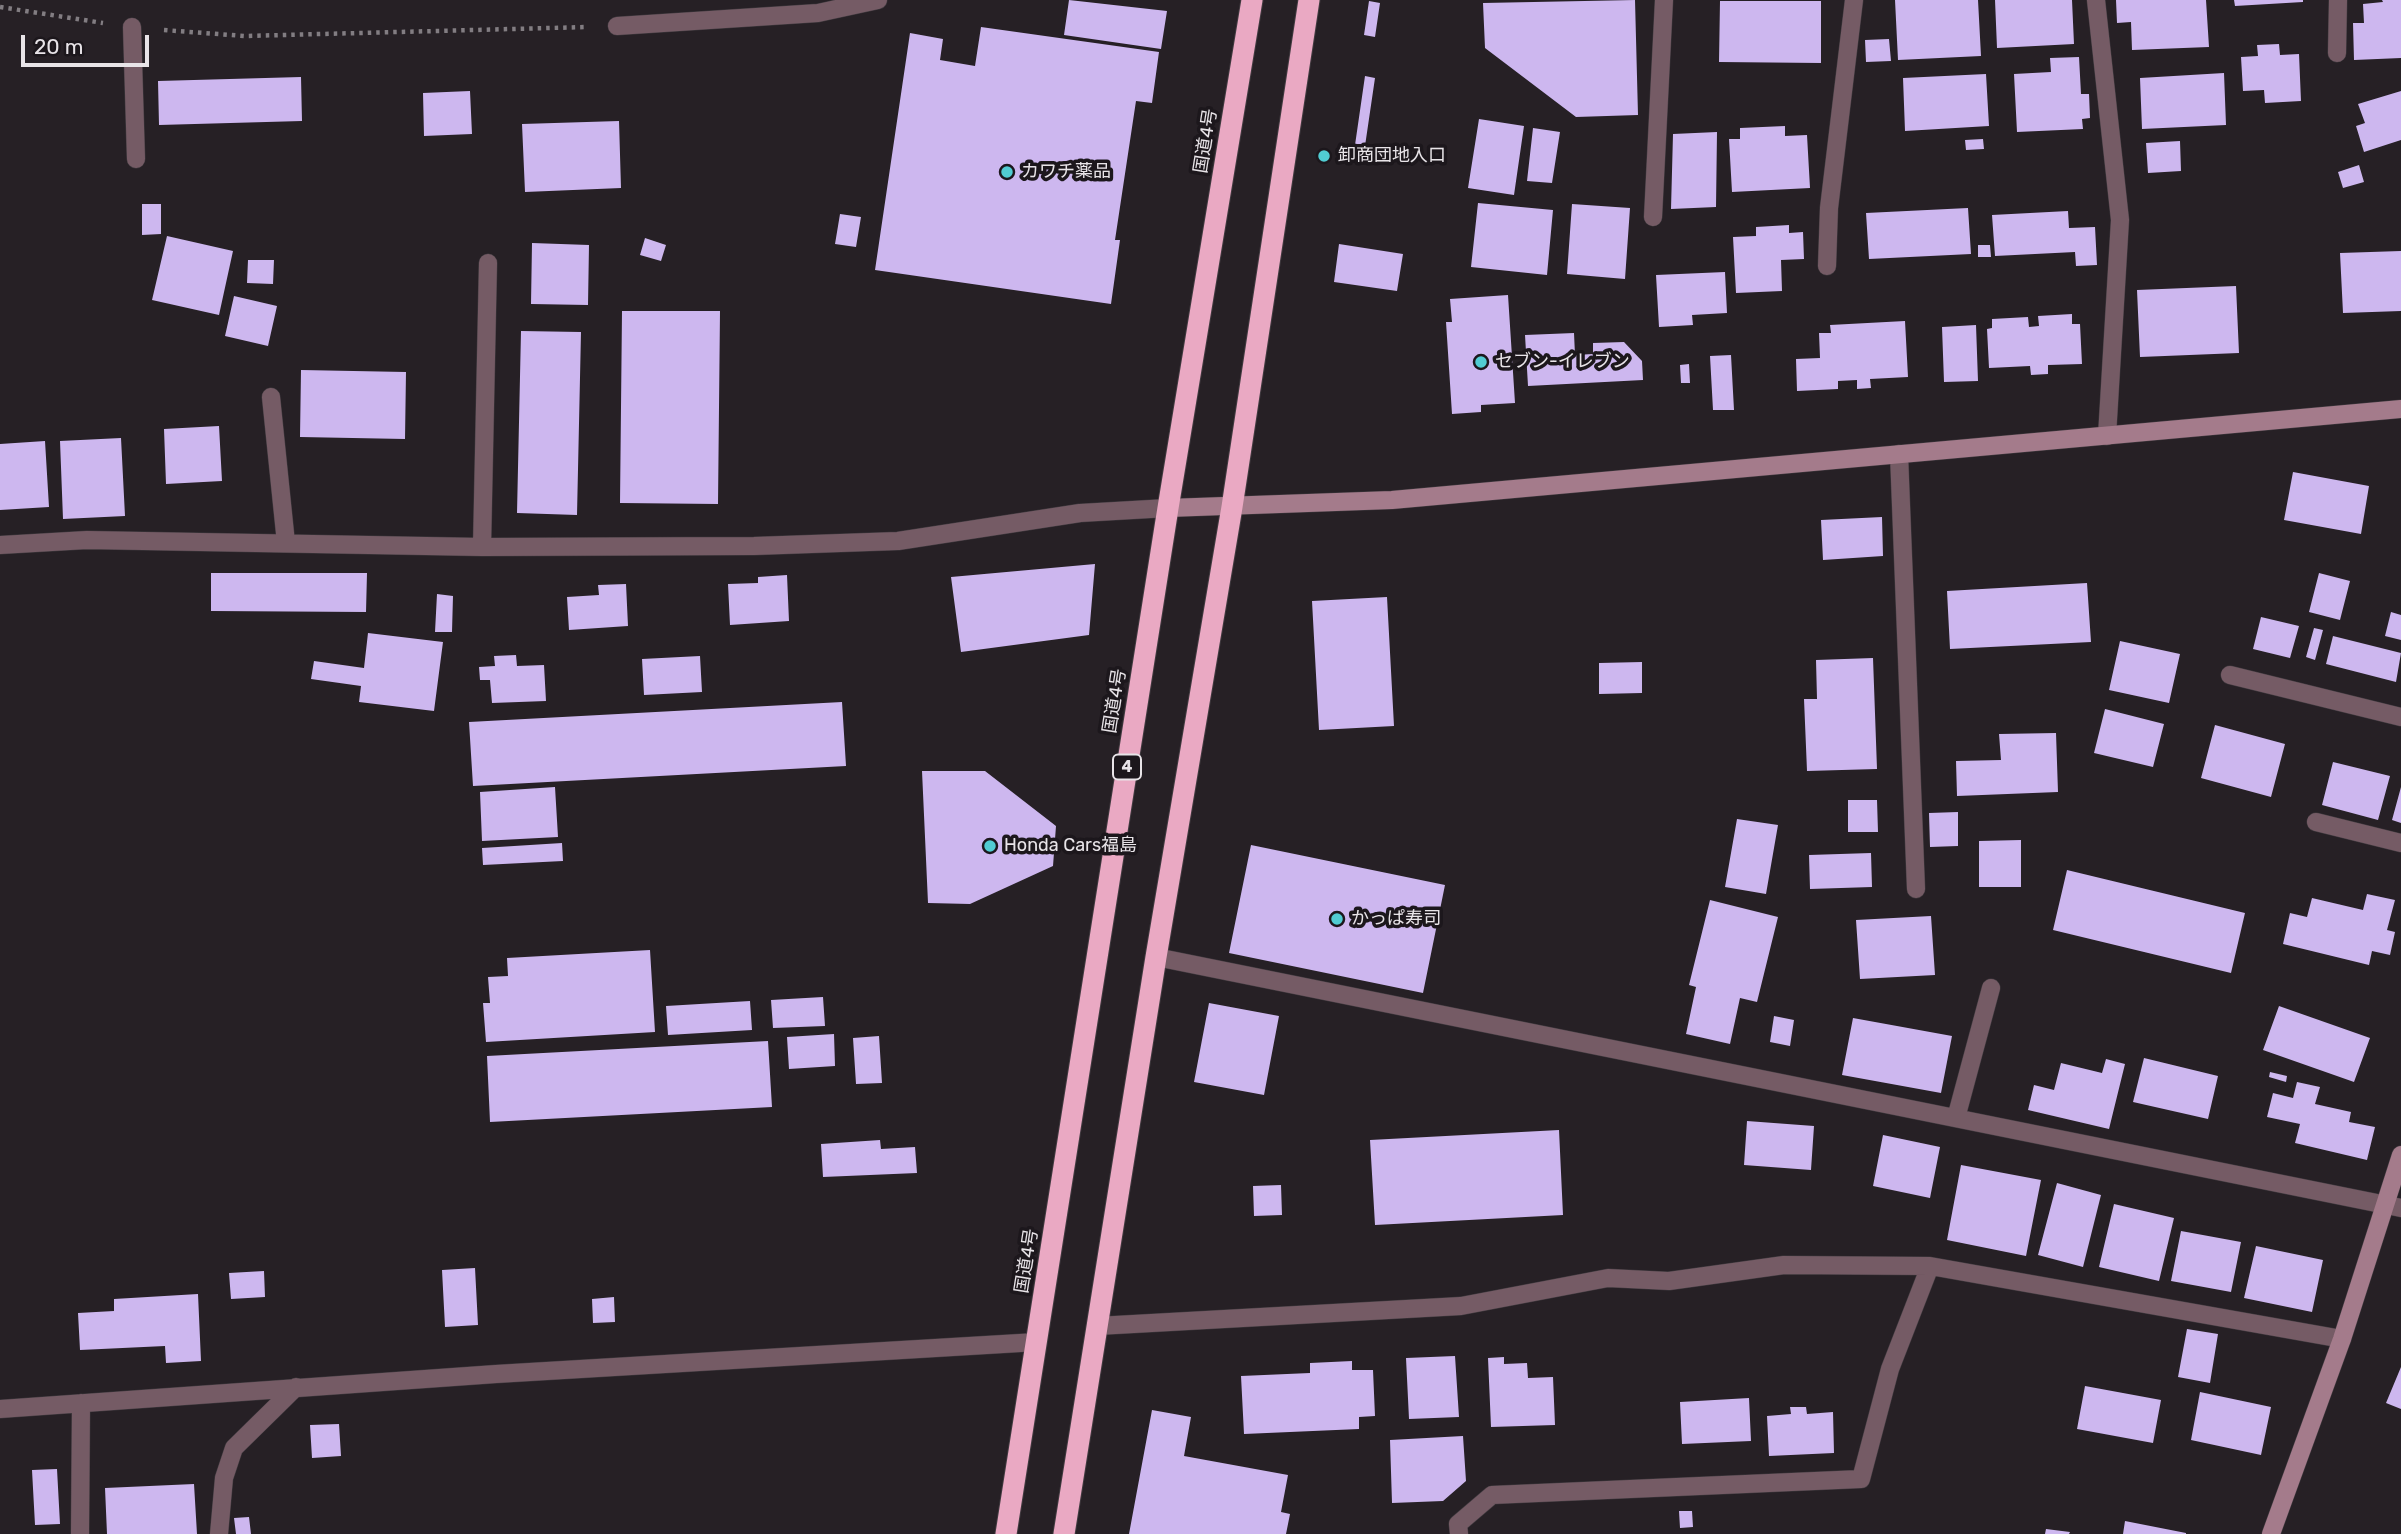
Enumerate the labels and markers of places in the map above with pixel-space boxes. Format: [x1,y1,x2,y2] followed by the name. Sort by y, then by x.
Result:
[1338,145,1446,167] place label: 卸商団地入口
[1316,148,1332,164] marker: 卸商団地入口
[1021,161,1111,183] place label: カワチ薬品
[999,164,1015,180] marker: カワチ薬品
[1495,351,1630,373] place label: セブン-イレブン
[1473,354,1489,370] marker: セブン-イレブン
[1004,835,1137,857] place label: Honda Cars福島
[982,838,998,854] marker: Honda Cars福島
[1351,908,1441,930] place label: かっぱ寿司
[1329,911,1345,927] marker: かっぱ寿司

